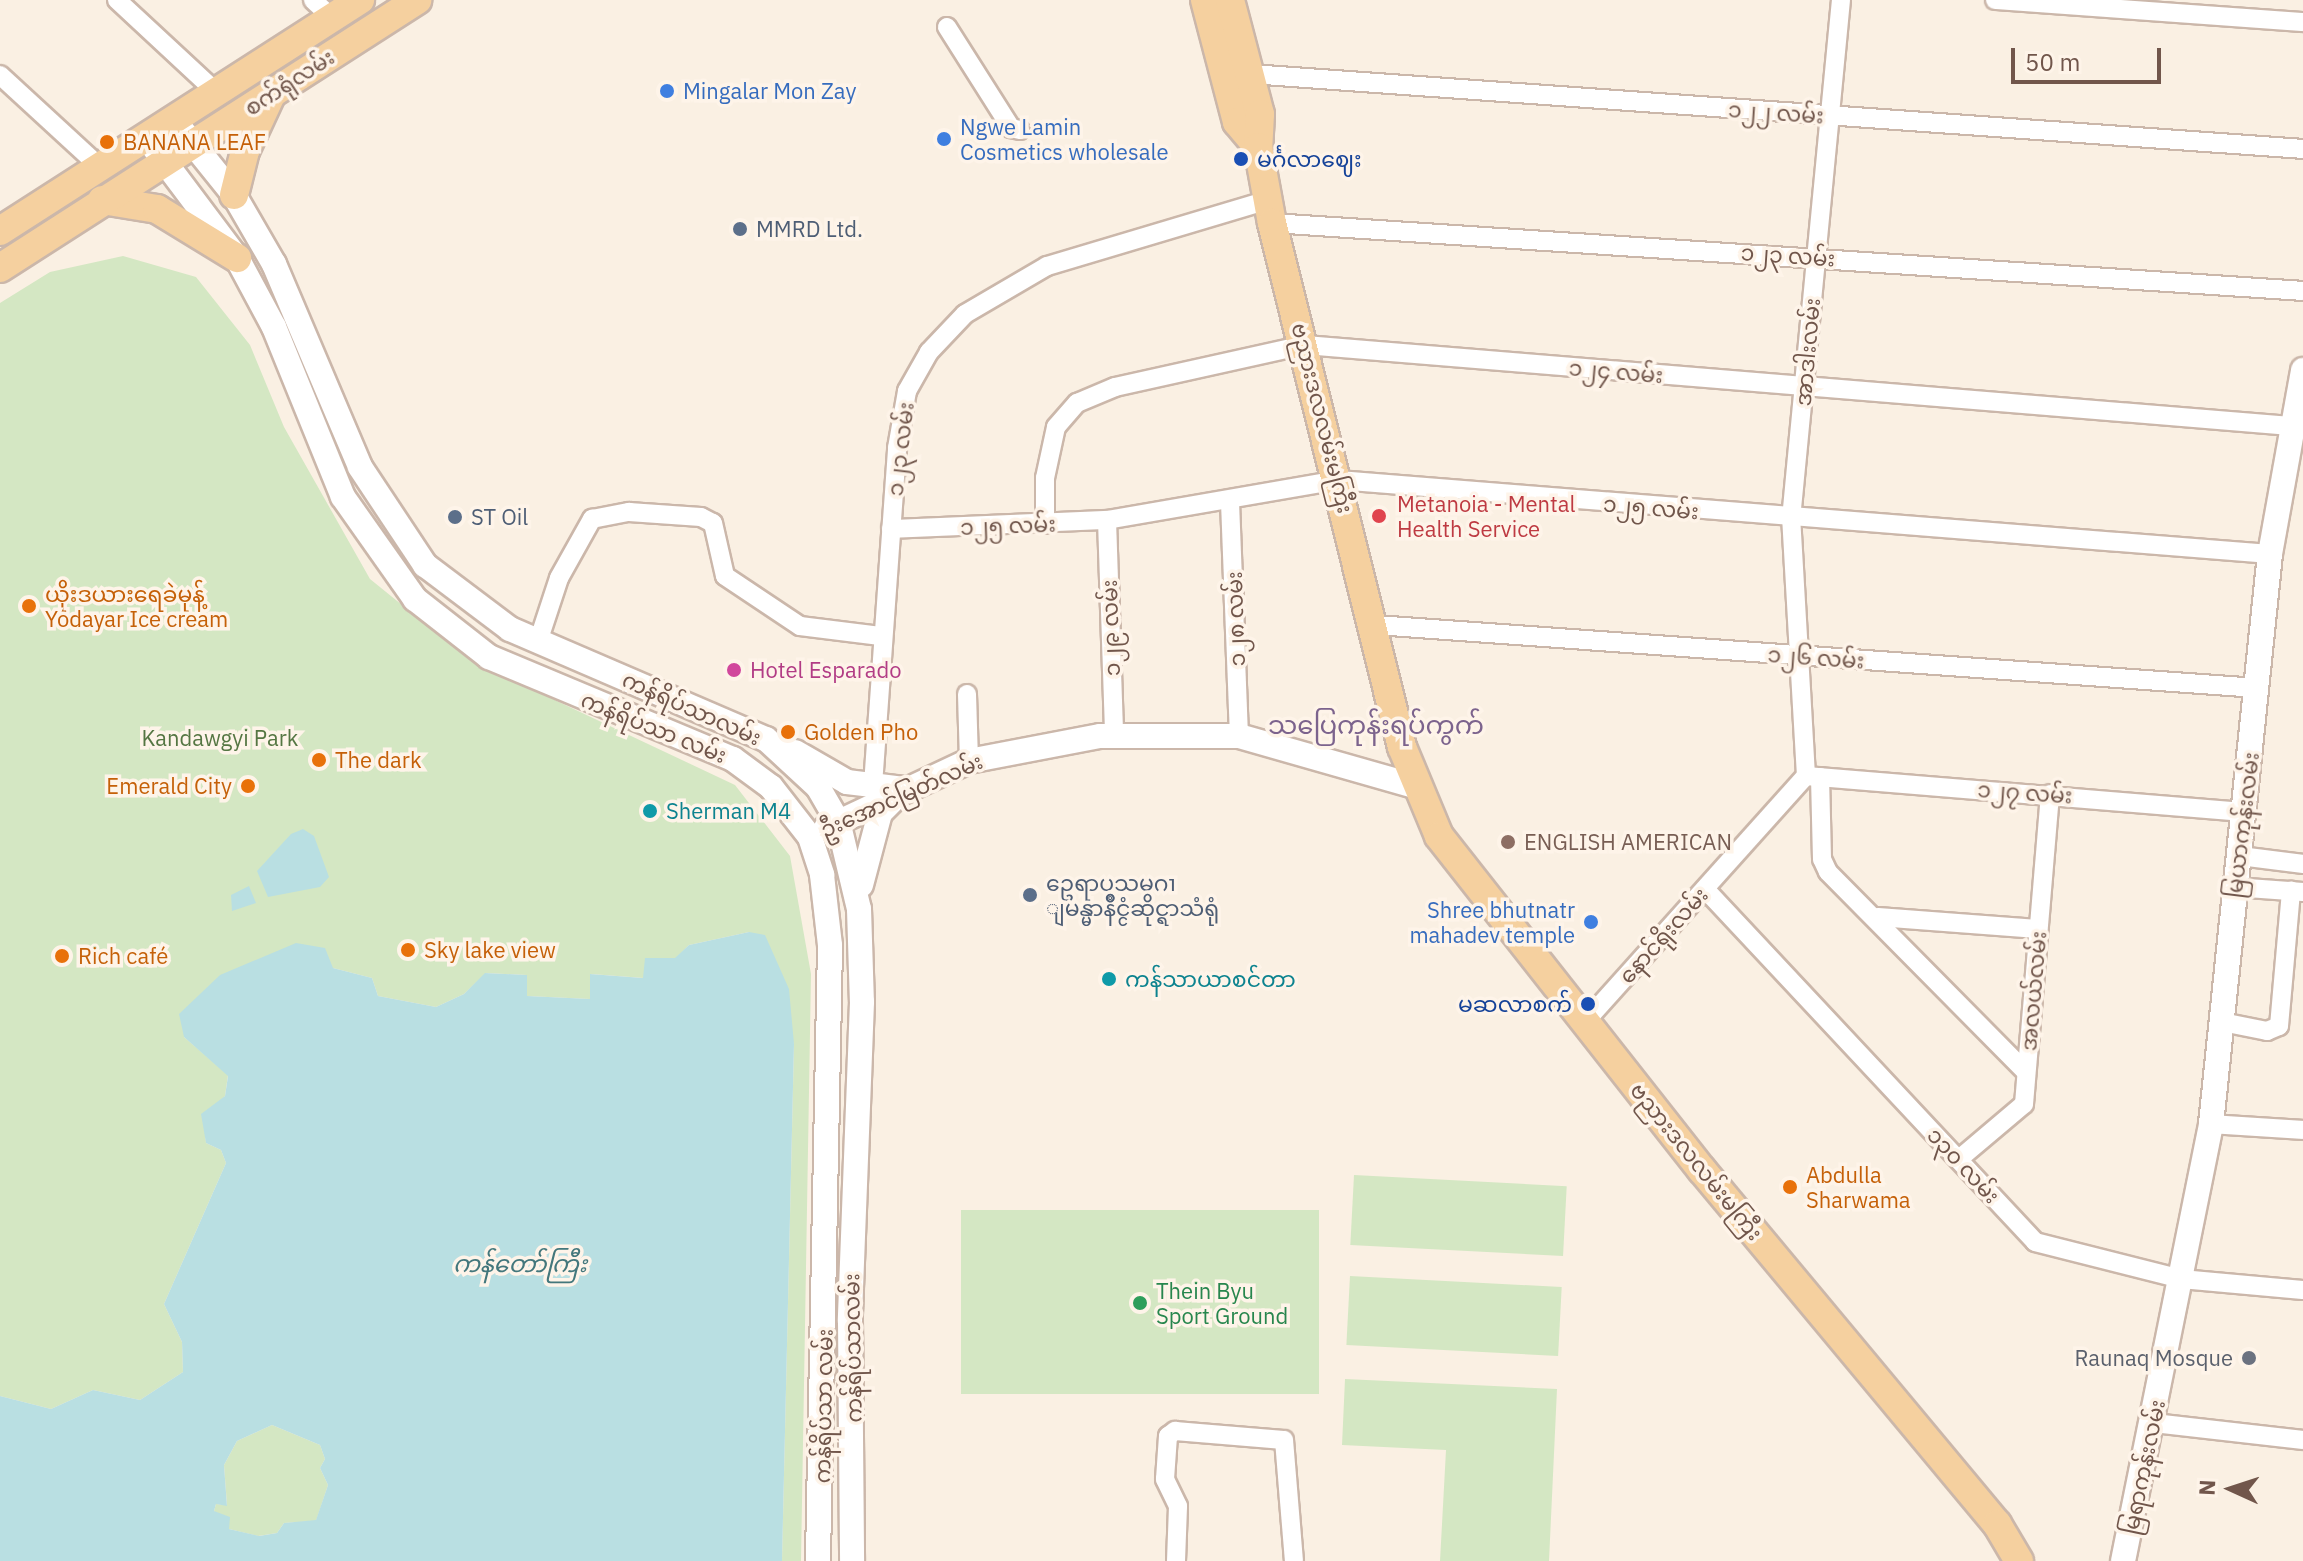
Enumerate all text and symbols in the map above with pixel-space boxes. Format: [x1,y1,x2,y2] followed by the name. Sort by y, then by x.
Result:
[2015,32,2165,82] scale bar
[239,43,339,121] street label: စက်ရုံလမ်း
[2025,46,2080,78] text: 50 m
[683,78,856,104] place label: Mingalar Mon Zay
[658,82,676,100] marker: Mingalar Mon Zay
[1727,95,1825,129] street label: ၁၂၂ လမ်း
[960,113,1168,164] place label: Ngwe Lamin Cosmetics wholesale
[123,129,266,155] place label: BANANA LEAF
[935,130,953,148] marker: Ngwe Lamin Cosmetics wholesale
[98,133,116,151] marker: BANANA LEAF
[1257,146,1362,172] place label: မင်္ဂလာဈေး
[1232,150,1250,168] marker: မင်္ဂလာဈေး
[756,216,863,242] place label: MMRD Ltd.
[731,220,749,238] marker: MMRD Ltd.
[1740,239,1836,271] street label: ၁၂၃ လမ်း
[1789,297,1825,407] street label: အာဒါးလမ်း
[1287,320,1359,516] street label: ဗညားဒလလမ်းမကြီး
[1568,354,1664,388] street label: ၁၂၄ လမ်း
[881,400,919,498] street label: ၁၂၃ လမ်း
[1397,490,1576,542] place label: Metanoia - Mental Health Service
[1602,490,1700,524] street label: ၁၂၅ လမ်း
[471,504,528,530] place label: ST Oil
[1368,505,1390,527] marker: Metanoia - Mental Health Service
[446,508,464,526] marker: ST Oil
[960,510,1056,540] street label: ၁၂၅ လမ်း
[1220,571,1250,667] street label: ၁၂၈ လမ်း
[1095,579,1125,677] street label: ၁၂၉ လမ်း
[45,580,228,632] place label: ယိုးဒယားရေခဲမုန့် Yodayar Ice cream
[20,597,38,615] marker: ယိုးဒယားရေခဲမုန့် Yodayar Ice cream
[1767,640,1865,674] street label: ၁၂၆ လမ်း
[750,657,902,683] place label: Hotel Esparado
[725,661,743,679] marker: Hotel Esparado
[618,666,766,750] street label: ကန်ရိပ်သာလမ်း
[577,686,731,768] street label: ကန်ရိပ်သာ လမ်း
[1268,709,1484,741] district label: သပြေကုန်းရပ်ကွက်
[804,719,918,745] place label: Golden Pho
[779,723,797,741] marker: Golden Pho
[142,725,298,751] park label: Kandawgyi Park
[335,747,422,773] place label: The dark
[815,747,987,843] street label: ဦးအောင်မြတ်လမ်း
[310,751,328,769] marker: The dark
[2220,751,2264,899] street label: မြယာကုန်းလမ်း
[106,773,232,799] place label: Emerald City
[1977,776,2073,808] street label: ၁၂၇ လမ်း
[239,777,257,795] marker: Emerald City
[666,798,791,824] place label: Sherman M4
[641,802,659,820] marker: Sherman M4
[1524,829,1732,855] place label: ENGLISH AMERICAN
[1499,833,1517,851] marker: ENGLISH AMERICAN
[1046,869,1219,920] place label: ဥေရာပသမဂၢ ျမန္မာနိဳင္ငံဆိုင္ရာသံရုံ
[1613,881,1713,989] street label: နောင်ရိုးလမ်း
[1021,886,1039,904] marker: ဥေရာပသမဂၢ ျမန္မာနိဳင္ငံဆိုင္ရာသံရုံ
[1409,896,1575,948] place label: Shree bhutnatr mahadev temple
[1582,913,1600,931] marker: Shree bhutnatr mahadev temple
[2015,930,2051,1052] street label: အလယ်လမ်း
[424,937,556,963] place label: Sky lake view
[399,941,417,959] marker: Sky lake view
[78,943,168,969] place label: Rich café
[53,947,71,965] marker: Rich café
[1125,966,1296,992] place label: ကန်သာယာစင်တာ
[1100,970,1118,988] marker: ကန်သာယာစင်တာ
[1458,991,1572,1017] place label: မဆလာစက်
[1579,995,1597,1013] marker: မဆလာစက်
[1625,1077,1769,1245] street label: ဗညားဒလလမ်းမကြီး
[1922,1122,2006,1208] street label: ၁၃၀ လမ်း
[1806,1161,1911,1212] place label: Abdulla Sharwama
[1781,1178,1799,1196] marker: Abdulla Sharwama
[453,1250,587,1278] water label: ကန်တော်ကြီး
[837,1273,867,1423] street label: ကန်ရိပ်သာလမ်း
[1156,1277,1288,1328] place label: Thein Byu Sport Ground
[1131,1294,1149,1312] marker: Thein Byu Sport Ground
[808,1329,838,1483] street label: ကန်ရိပ်သာ လမ်း
[2074,1345,2233,1371] place label: Raunaq Mosque
[2240,1349,2258,1367] marker: Raunaq Mosque
[2116,1397,2170,1537] street label: မြရာကုန်းလမ်း
[2191,1449,2271,1529] north arrow
[2192,1479,2221,1496] text: N

